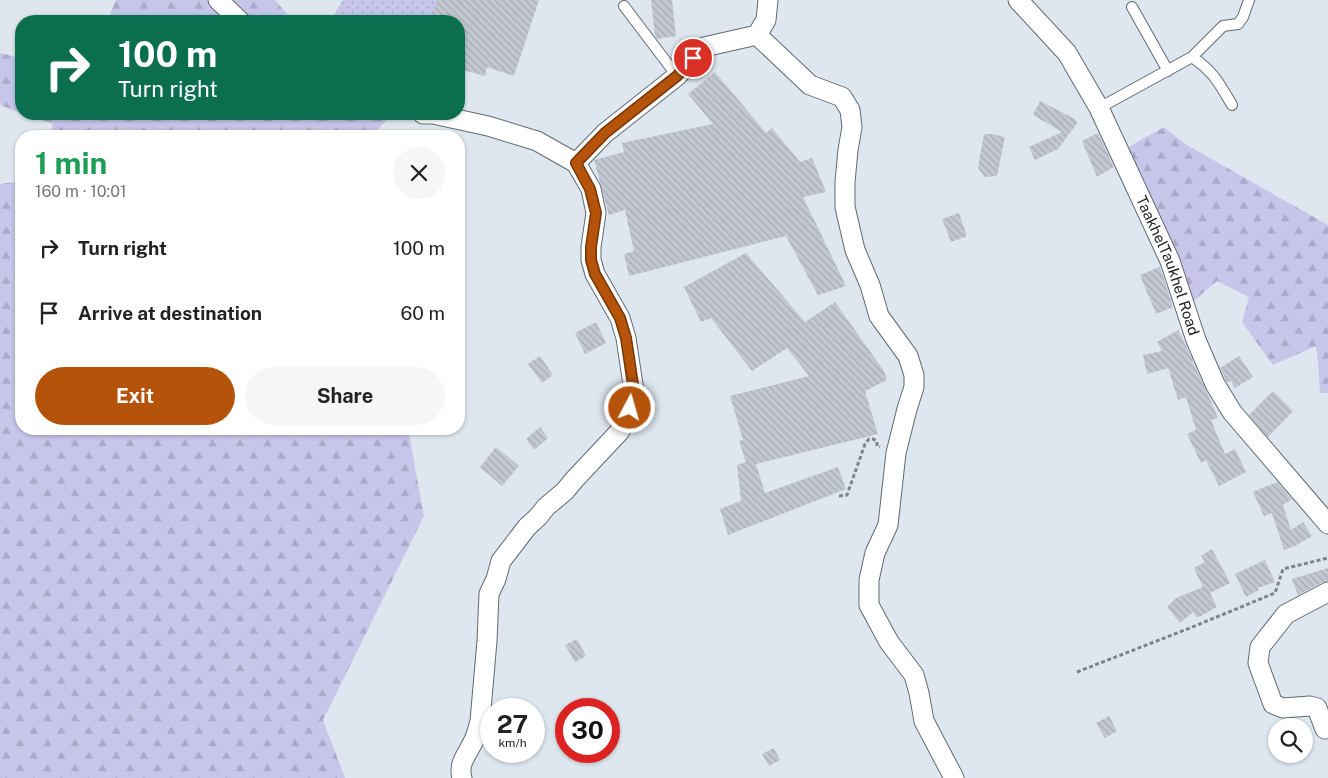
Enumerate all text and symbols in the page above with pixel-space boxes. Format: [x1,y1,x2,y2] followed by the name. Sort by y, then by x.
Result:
[118,34,217,75] text: 100 m
[35,35,100,100] icon: right
[672,37,714,79] pin
[679,44,707,72] icon: arrive
[118,76,218,102] text: Turn right
[35,145,107,181] text: 1 min
[393,147,445,199] button: close
[35,182,126,201] text: 160 m · 10:01
[1133,193,1203,337] street label: TaakhelTaukhel Road
[35,234,63,262] icon: right
[78,237,167,259] text: Turn right
[393,237,445,259] text: 100 m
[35,299,63,327] icon: arrive
[78,302,262,324] text: Arrive at destination
[401,302,445,324] text: 60 m
[35,367,235,425] button: Exit
[245,367,445,425] button: Share
[603,381,655,433] position arrow
[555,698,620,763] speed limit sign: 30
[497,709,528,739] text: 27
[1268,718,1313,763] map controls
[1268,718,1313,763] button: search
[498,736,527,750] text: km/h

